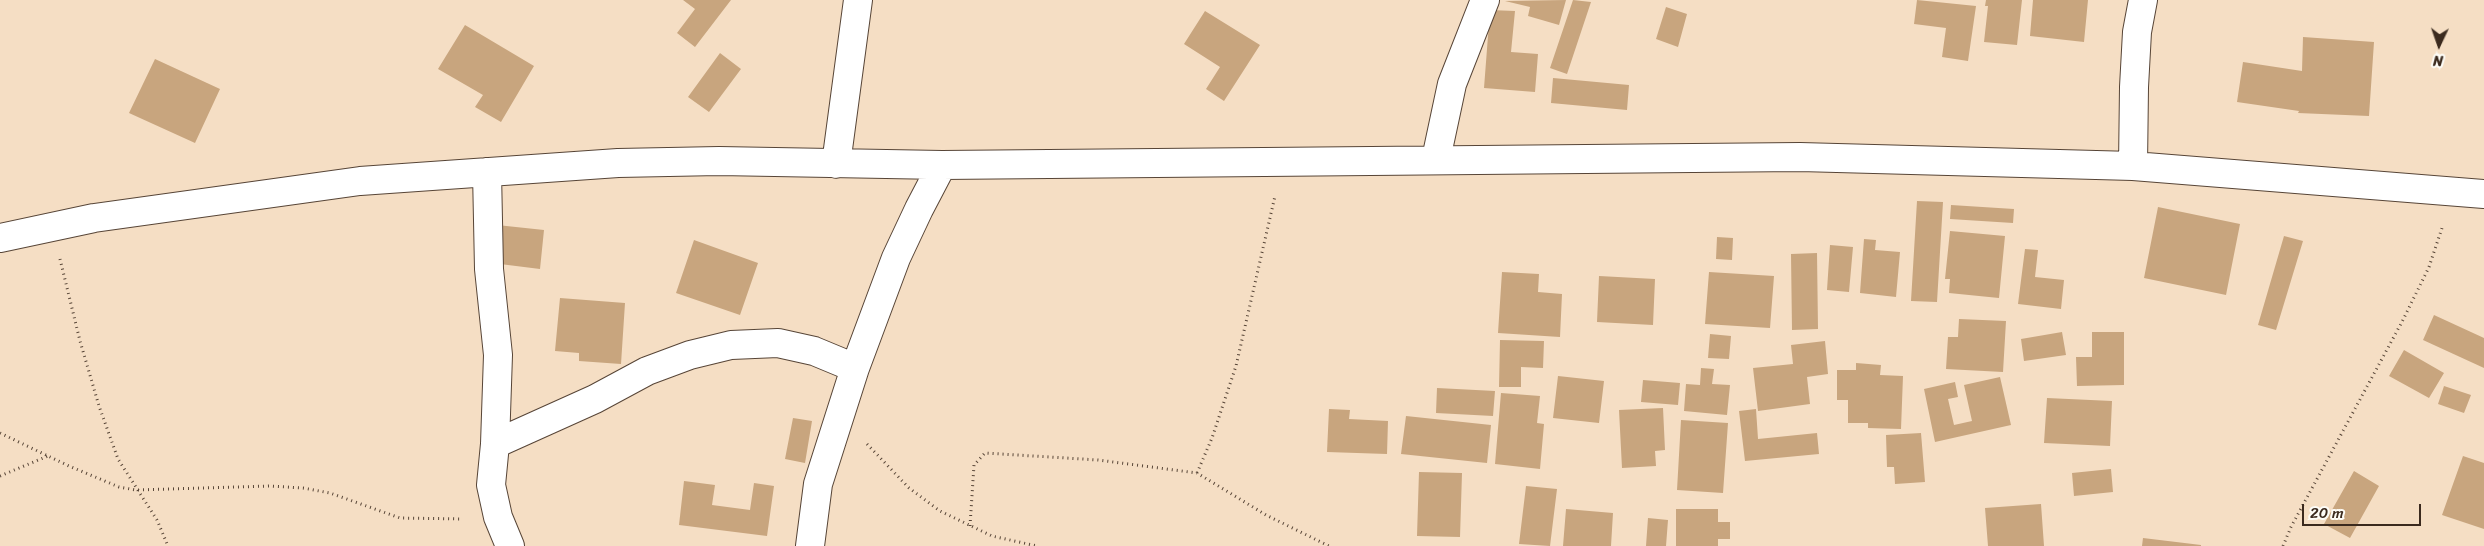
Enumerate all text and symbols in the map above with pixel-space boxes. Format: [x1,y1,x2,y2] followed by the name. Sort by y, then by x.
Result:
[2414,20,2464,70] north arrow
[2433,48,2444,73] text: N
[2304,494,2423,526] scale bar
[2310,500,2344,526] text: 20 m

